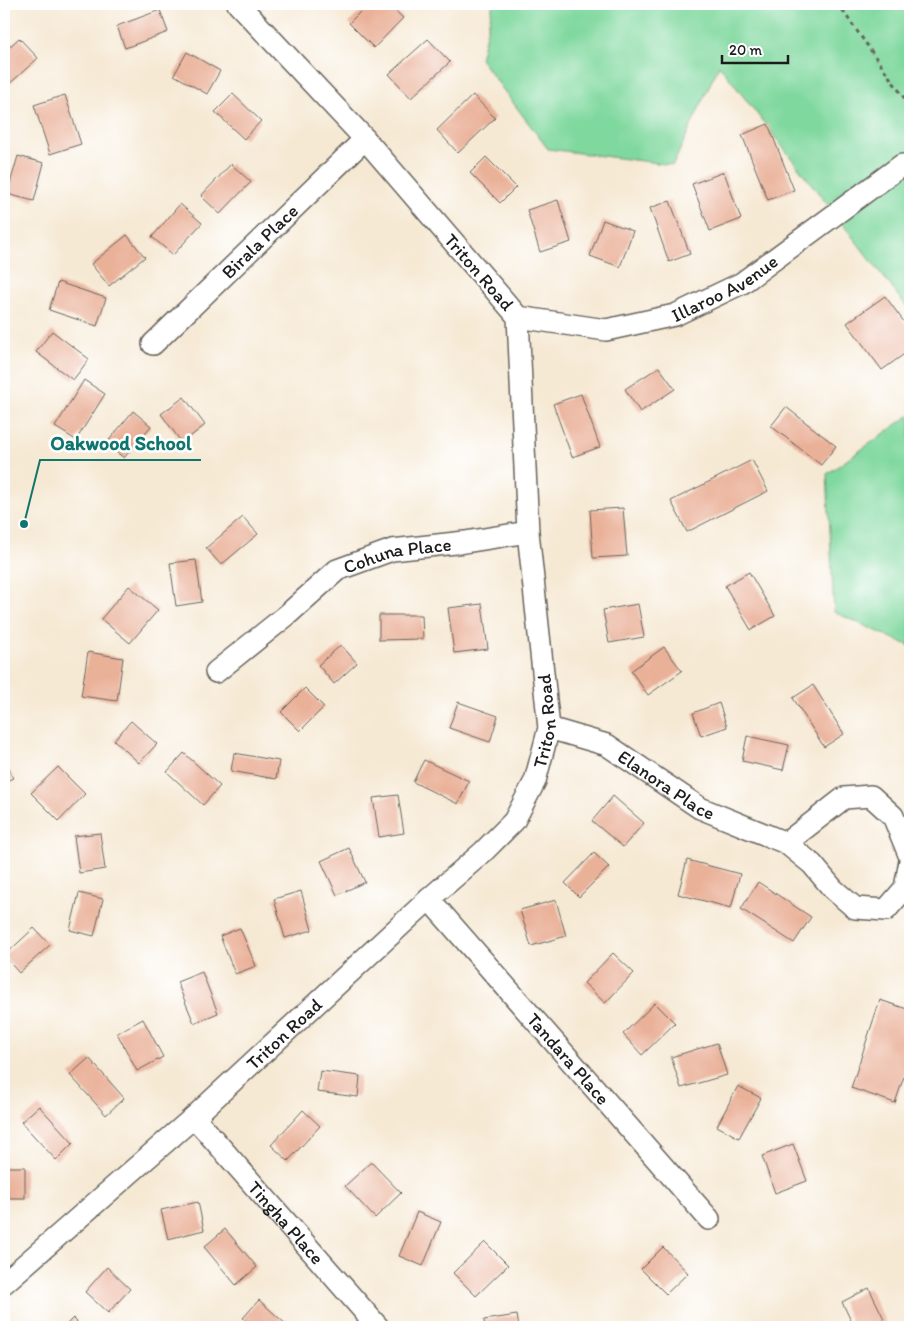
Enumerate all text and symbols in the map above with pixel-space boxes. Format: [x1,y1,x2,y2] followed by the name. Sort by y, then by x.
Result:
[722,32,788,64] scale bar
[729,41,763,59] text: 20 m
[216,199,303,283] street label: Birala Place
[439,229,519,316] street label: Triton Road
[668,249,782,327] street label: Illaroo Avenue
[40,425,201,460] callout: Oakwood School
[50,431,192,455] text: Oakwood School
[340,532,453,578] street label: Cohuna Place
[527,672,561,770] street label: Triton Road
[614,744,718,824] street label: Elanora Place
[241,992,327,1074] street label: Triton Road
[522,1008,615,1109] street label: Tandara Place
[243,1176,329,1269] street label: Tingha Place

